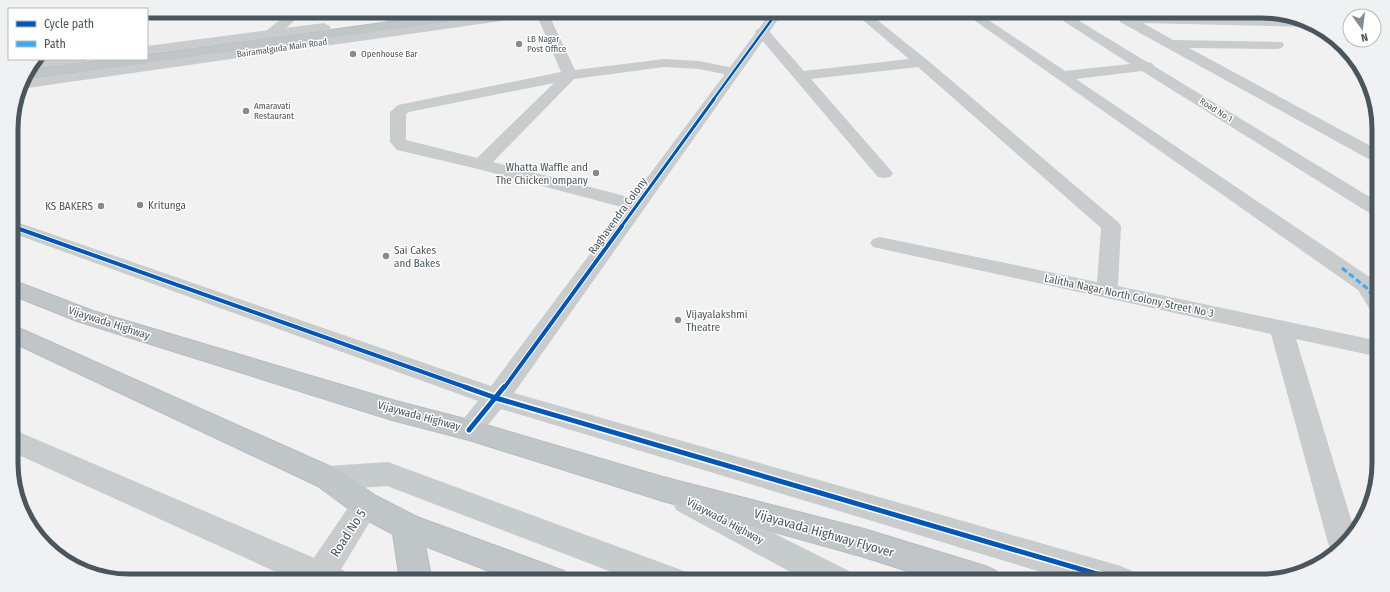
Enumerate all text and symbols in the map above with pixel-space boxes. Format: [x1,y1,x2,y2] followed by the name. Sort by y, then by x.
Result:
[8,8,148,60] legend
[1342,8,1382,48] north arrow
[44,17,94,31] text: Cycle path
[1360,30,1369,44] text: N
[527,34,567,54] place label: LB Nagar Post Office
[44,37,66,51] text: Path
[236,37,328,59] street label: Bairamalguda Main Road
[514,39,524,49] marker: LB Nagar Post Office
[348,49,358,59] marker: Openhouse Bar
[361,49,419,59] place label: Openhouse Bar
[1198,96,1234,124] street label: Road No 1
[254,101,294,121] place label: Amaravati Restaurant
[241,106,251,116] marker: Amaravati Restaurant
[495,161,588,187] place label: Whatta Waffle and The Chicken ompany
[591,168,601,178] marker: Whatta Waffle and The Chicken ompany
[586,175,650,257] street label: Raghavendra Colony
[148,199,186,212] place label: Kritunga
[45,200,94,213] place label: KS BAKERS
[135,200,145,210] marker: Kritunga
[96,201,106,211] marker: KS BAKERS
[394,244,441,270] place label: Sai Cakes and Bakes
[381,251,391,261] marker: Sai Cakes and Bakes
[1043,272,1215,320] street label: Lalitha Nagar North Colony Street No 3
[66,304,152,342] street label: Vijaywada Highway
[686,308,748,334] place label: Vijayalakshmi Theatre
[673,315,683,325] marker: Vijayalakshmi Theatre
[376,399,462,433] street label: Vijaywada Highway
[684,495,766,547] street label: Vijaywada Highway
[327,506,369,560] street label: Road No 5
[752,506,896,560] street label: Vijayavada Highway Flyover

